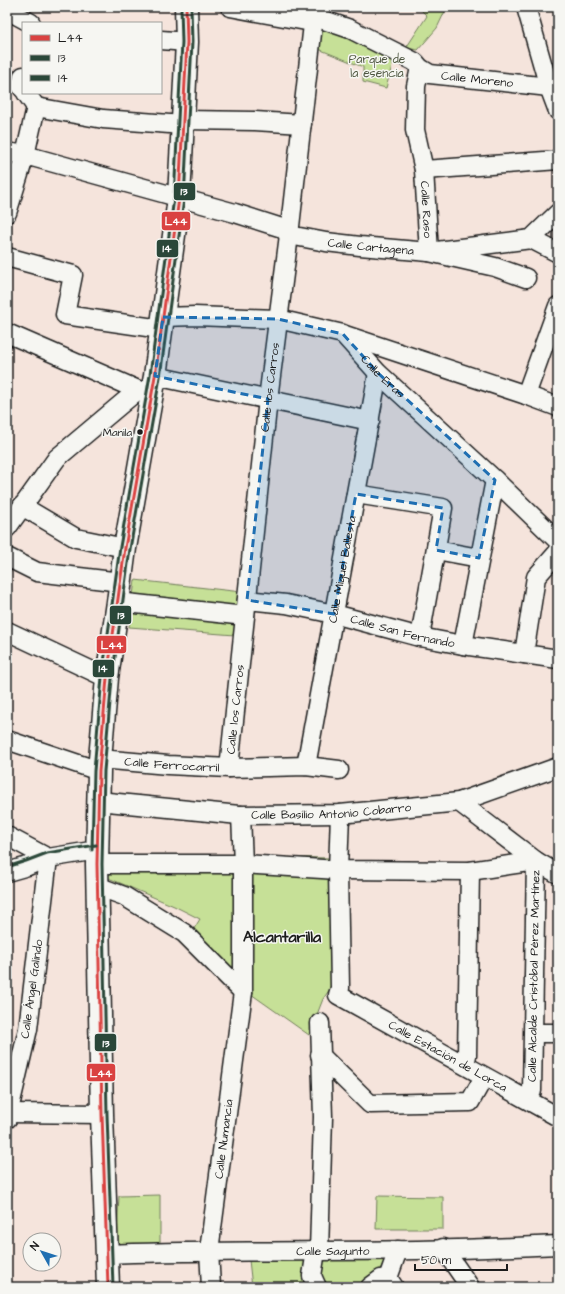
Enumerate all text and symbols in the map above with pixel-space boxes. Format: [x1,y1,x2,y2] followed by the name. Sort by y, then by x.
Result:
[22,22,162,94] legend
[58,30,83,47] text: L44
[58,50,66,67] text: 13
[349,51,406,82] park label: Parque de la esencia
[440,67,514,92] street label: Calle Moreno
[58,70,68,87] text: 14
[416,180,437,239] street label: Calle Raso
[173,182,196,201] line badge: 13
[180,184,188,199] text: 13
[161,211,191,231] line badge: L44
[165,214,188,229] text: L44
[327,234,415,259] street label: Calle Cartagena
[156,239,179,258] line badge: 14
[163,241,172,256] text: 14
[256,342,284,433] street label: Calle los Carros
[357,351,409,402] street label: Calle Eras
[103,425,132,440] place label: Manila
[135,427,145,437] marker: Manila
[324,514,360,624] street label: Calle Miguel Ballesta
[109,605,132,625] line badge: 13
[117,608,125,623] text: 13
[349,610,456,652] street label: Calle San Fernando
[96,635,127,654] line badge: L44
[101,638,124,653] text: L44
[92,659,115,678] line badge: 14
[99,661,108,676] text: 14
[222,664,248,755] street label: Calle los Carros
[124,753,220,776] street label: Calle Ferrocarril
[251,798,412,823] street label: Calle Basilio Antonio Cobarro
[524,870,544,1082] street label: Calle Alcalde Cristóbal Pérez Martínez
[243,926,322,948] district label: Alcantarilla
[17,938,48,1040] street label: Calle Ángel Galindo
[385,1016,510,1096] street label: Calle Estación de Lorca
[94,1033,117,1052] line badge: 13
[102,1036,110,1051] text: 13
[86,1063,116,1082] line badge: L44
[90,1066,113,1081] text: L44
[210,1098,237,1180] street label: Calle Numancia
[22,1232,62,1272] north arrow
[27,1239,43,1253] text: N
[296,1242,370,1260] street label: Calle Sagunto
[415,1246,507,1272] scale bar
[421,1252,452,1269] text: 50 m

